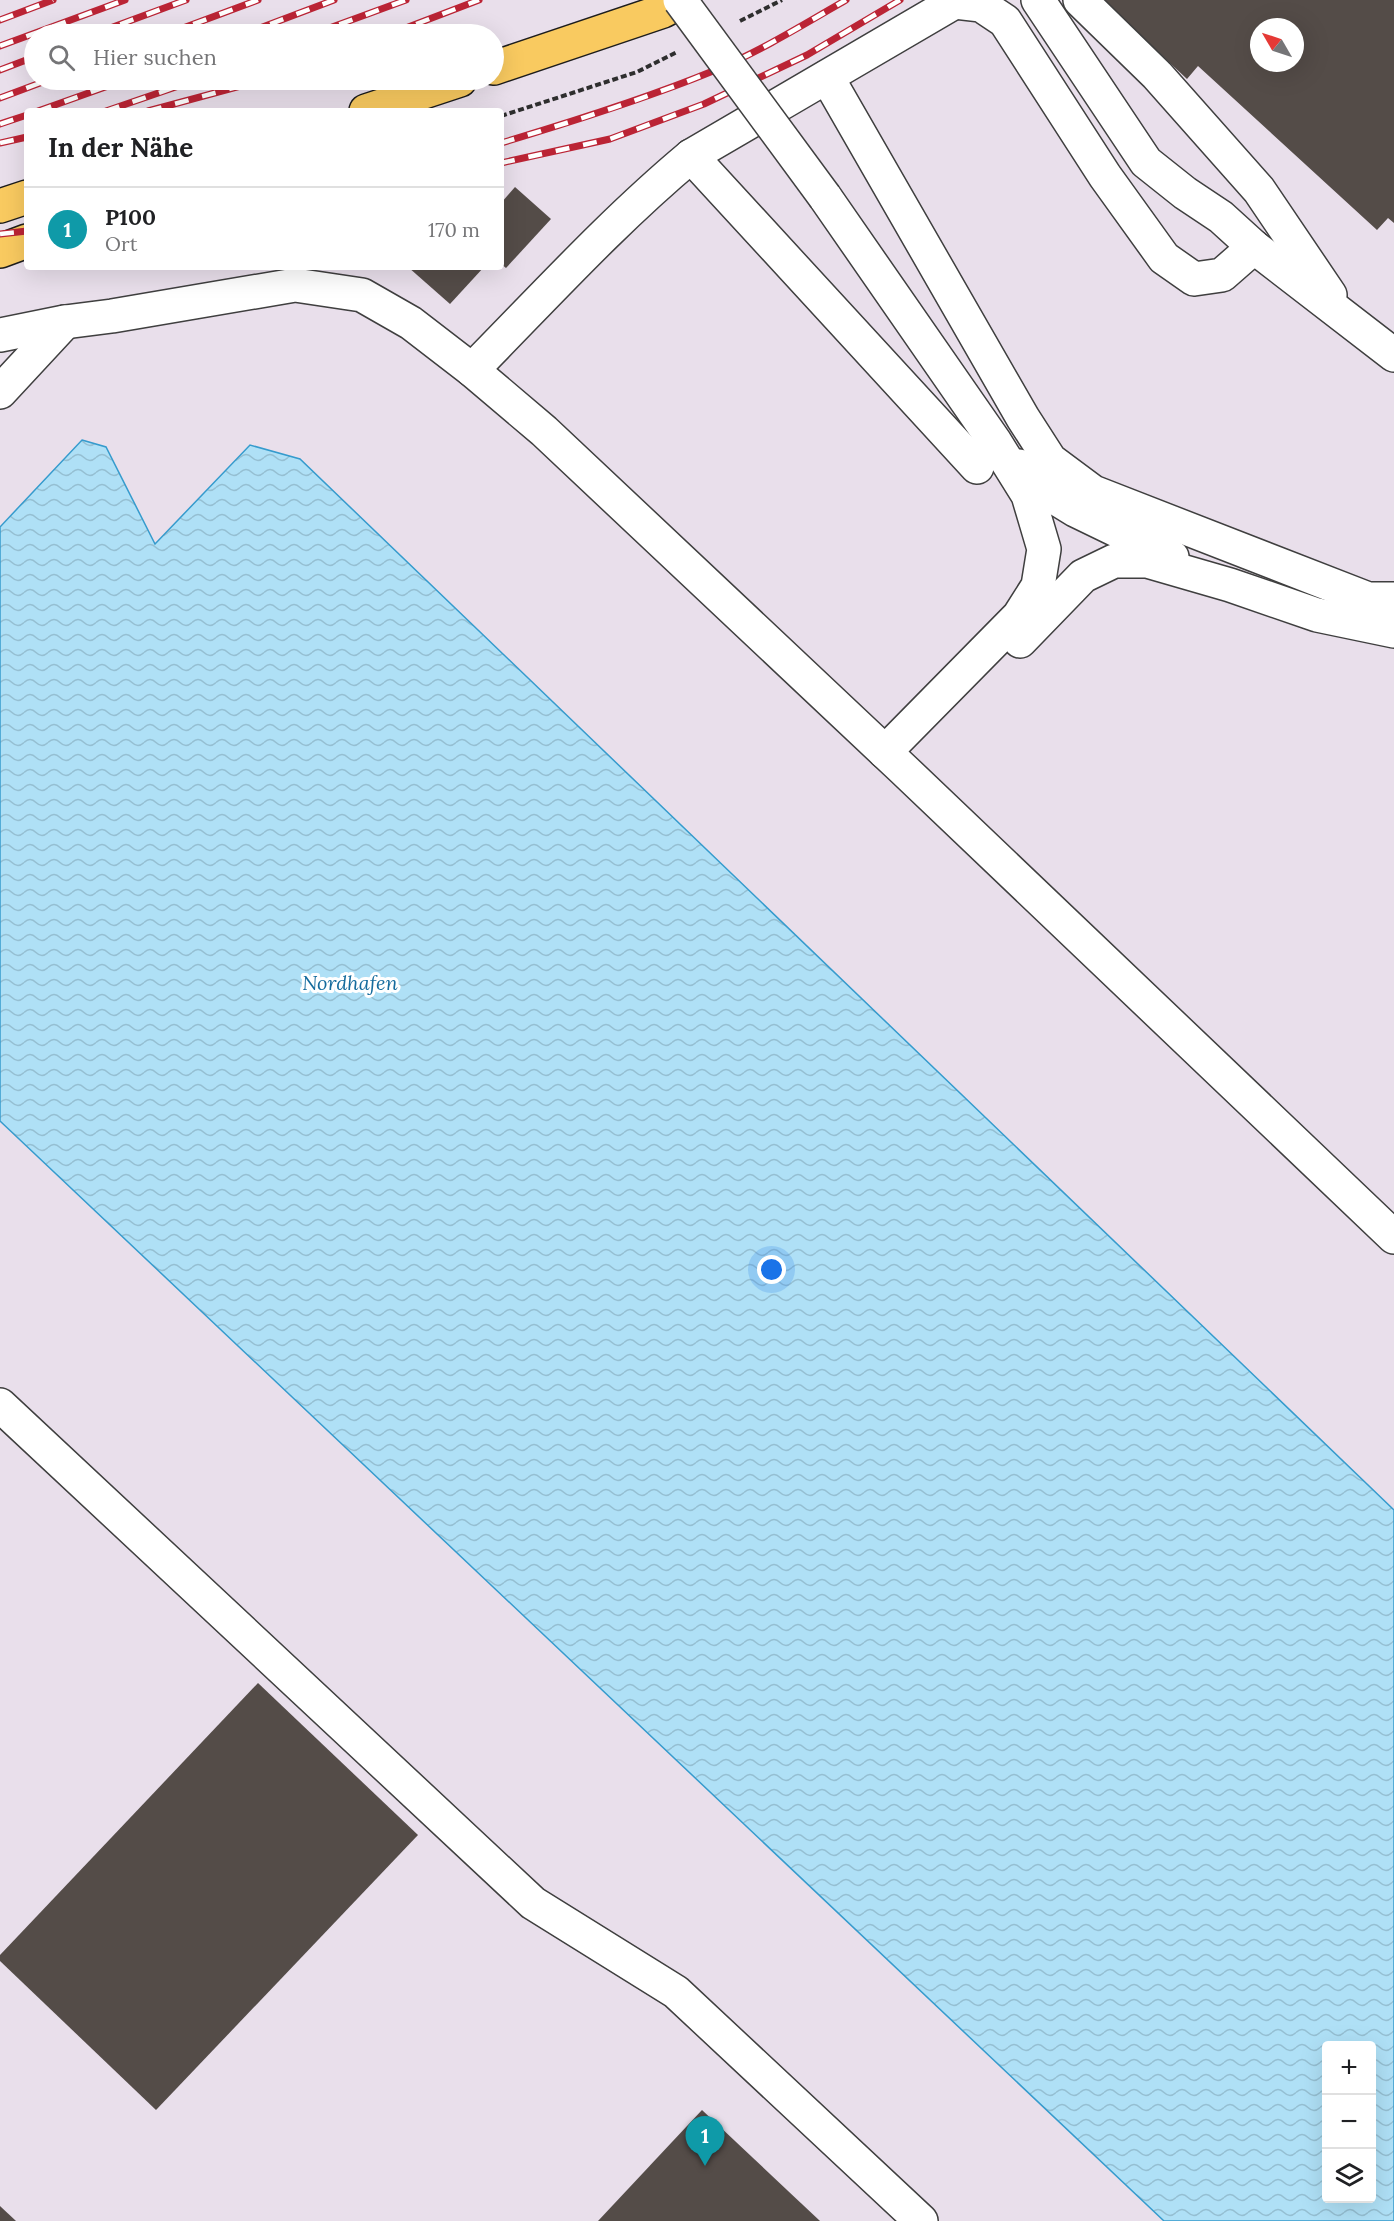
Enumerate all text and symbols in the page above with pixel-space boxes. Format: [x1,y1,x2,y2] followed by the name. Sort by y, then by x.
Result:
[1250,18,1304,72] north arrow
[24,24,504,90] search box
[45,41,78,74] icon: search
[93,43,217,71] text: Hier suchen
[48,131,193,164] text: In der Nähe
[105,203,156,231] text: P100
[63,217,72,242] text: 1
[428,217,480,242] text: 170 m
[105,231,137,256] text: Ort
[302,970,399,995] water label: Nordhafen
[757,1255,786,1284] your location
[1322,2041,1376,2203] map controls
[1322,2041,1376,2095] button: +
[1322,2095,1376,2149] button: −
[686,2116,724,2166] pin: 1
[1322,2149,1376,2203] button: layers

